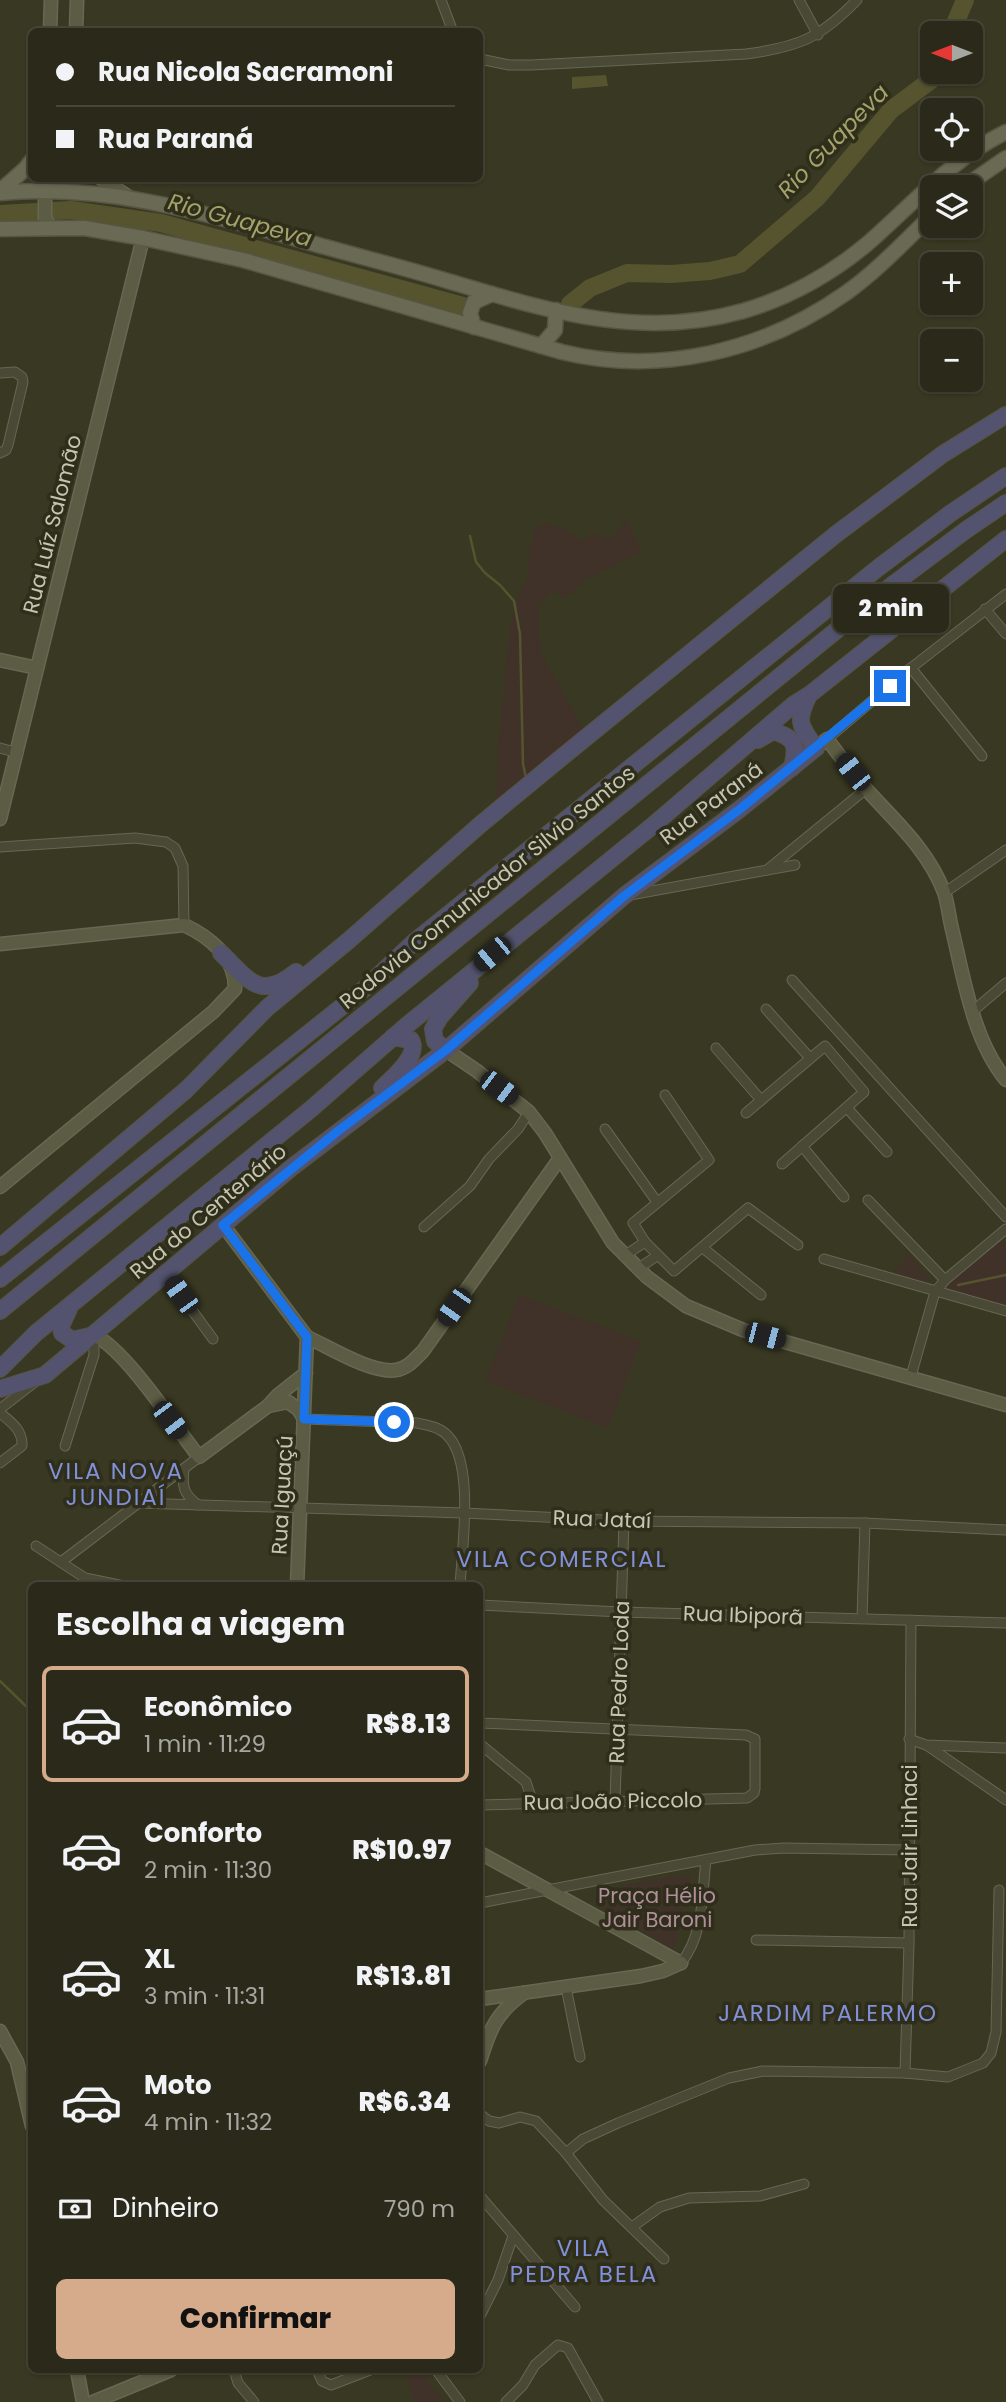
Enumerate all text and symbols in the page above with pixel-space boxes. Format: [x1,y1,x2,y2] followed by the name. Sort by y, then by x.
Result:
[920,21,984,84] north arrow
[920,21,983,392] map controls
[98,54,393,90] text: Rua Nicola Sacramoni
[770,77,896,205] water label: Rio Guapeva
[920,98,983,161] button: locate
[98,121,253,157] text: Rua Paraná
[920,175,983,238] button: layers
[165,185,315,255] water label: Rio Guapeva
[920,252,983,315] button: +
[920,329,983,392] button: −
[16,432,88,616] street label: Rua Luíz Salomão
[832,584,948,634] callout: 2 min
[859,592,923,624] text: 2 min
[874,670,906,702] route end
[832,749,875,795] car
[654,755,768,851] street label: Rua Paraná
[333,758,641,1016] street label: Rodovia Comunicador Silvio Santos
[470,932,515,976] car
[476,1067,523,1109] car
[123,1137,293,1285] street label: Rua do Centenário
[161,1272,202,1318] car
[434,1284,475,1330] car
[742,1320,789,1352] car
[149,1397,192,1443] car
[378,1406,410,1438] route start
[264,1435,300,1555] street label: Rua Iguaçú
[48,1455,184,1513] district label: VILA NOVA JUNDIAÍ
[552,1503,652,1535] street label: Rua Jataí
[456,1543,668,1575] district label: VILA COMERCIAL
[682,1598,804,1632] street label: Rua Ibiporã
[602,1600,636,1764] street label: Rua Pedro Loda
[56,1601,345,1646] text: Escolha a viagem
[144,1689,292,1725] text: Econômico
[60,1693,123,1756] icon: car
[366,1706,451,1742] text: R$8.13
[144,1728,266,1760] text: 1 min · 11:29
[895,1764,924,1928] street label: Rua Jair Linhaci
[523,1785,703,1817] street label: Rua João Piccolo
[144,1815,262,1851] text: Conforto
[60,1819,123,1882] icon: car
[352,1832,451,1868] text: R$10.97
[144,1854,272,1886] text: 2 min · 11:30
[598,1881,716,1934] park label: Praça Hélio Jair Baroni
[144,1941,175,1977] text: XL
[60,1945,123,2008] icon: car
[356,1958,451,1994] text: R$13.81
[144,1980,265,2012] text: 3 min · 11:31
[718,1997,938,2029] district label: JARDIM PALERMO
[144,2067,212,2103] text: Moto
[60,2071,123,2134] icon: car
[358,2084,451,2120] text: R$6.34
[144,2106,272,2138] text: 4 min · 11:32
[56,2190,94,2228] icon: cash
[112,2190,219,2226] text: Dinheiro
[384,2193,455,2225] text: 790 m
[510,2232,658,2290] district label: VILA PEDRA BELA
[56,2279,455,2359] button: Confirmar

